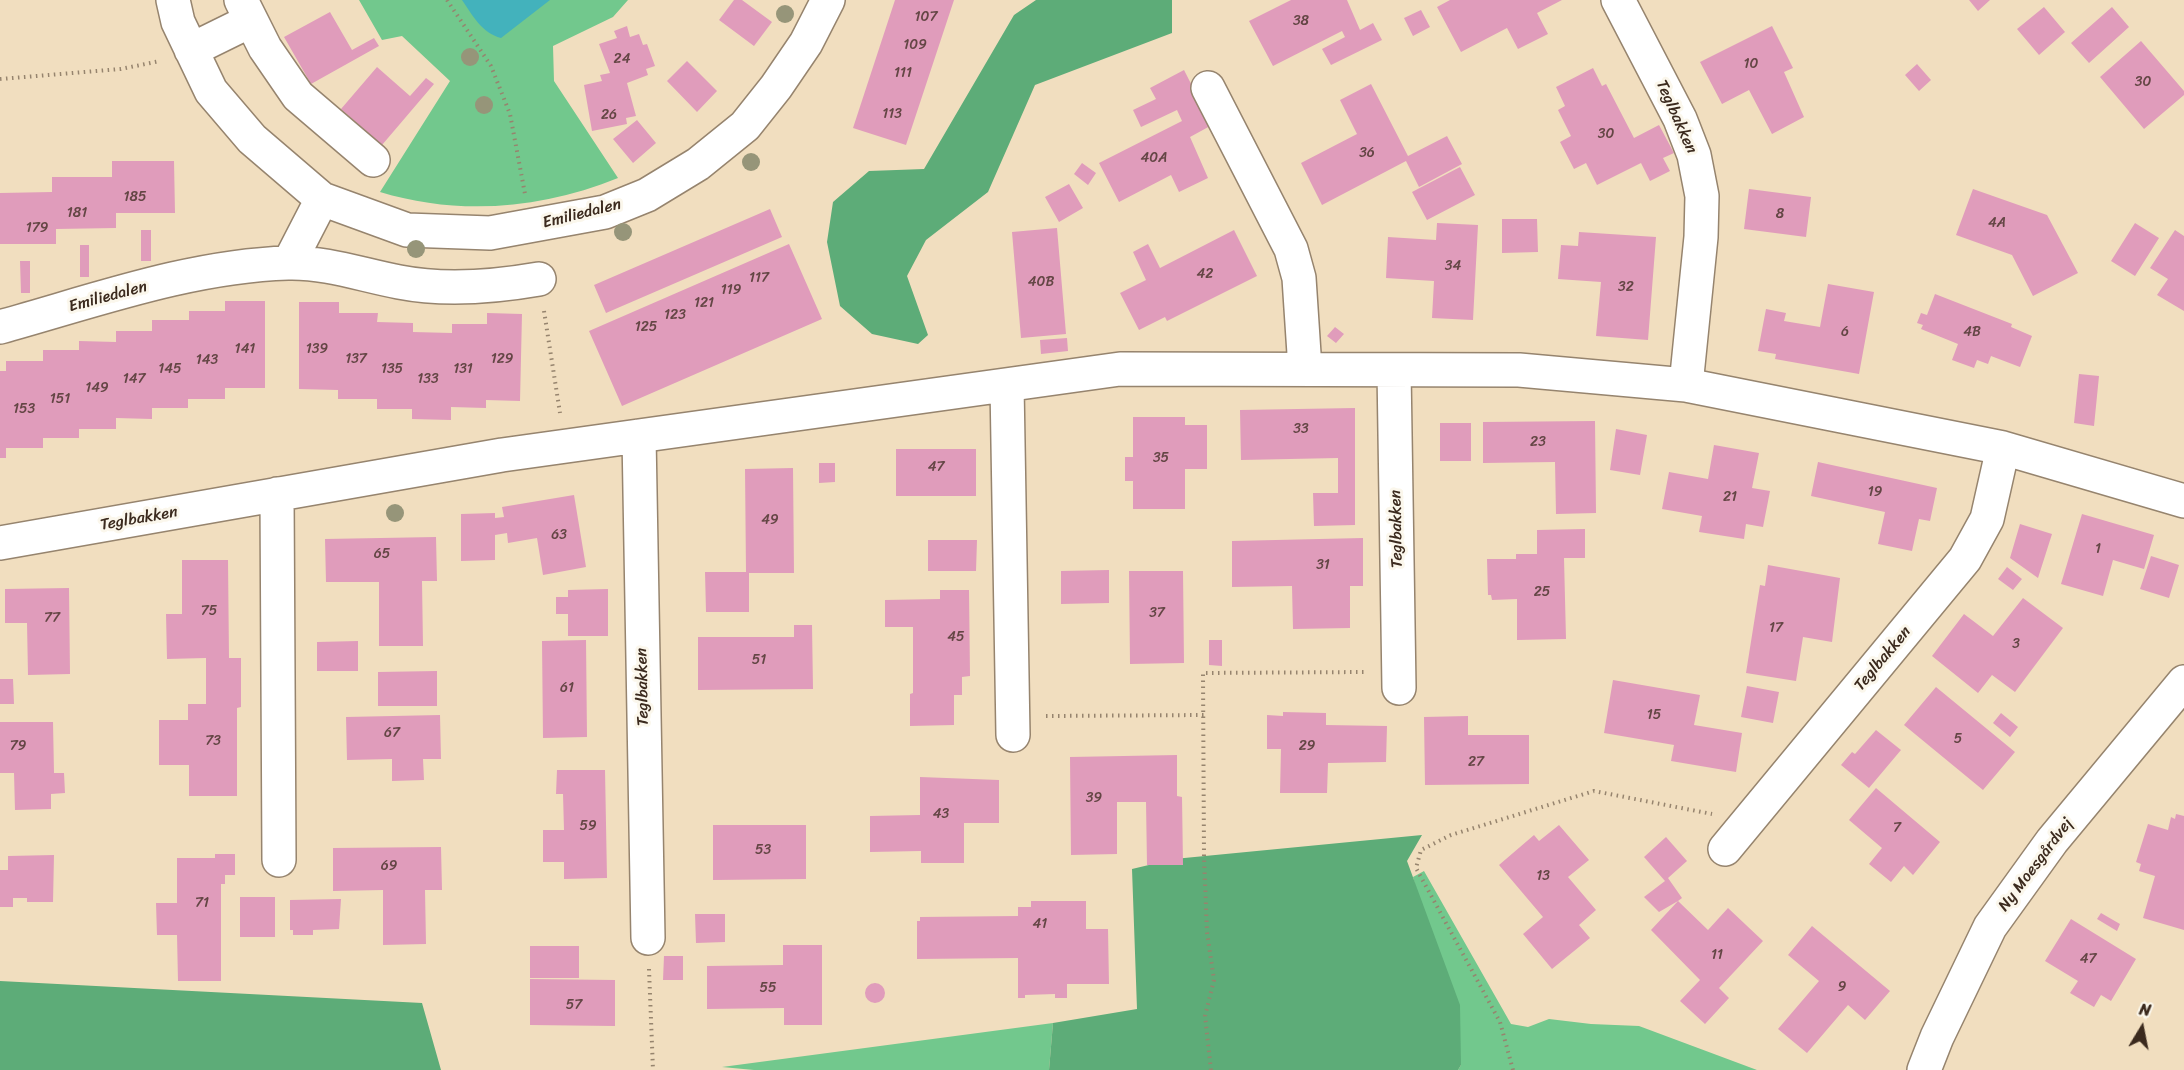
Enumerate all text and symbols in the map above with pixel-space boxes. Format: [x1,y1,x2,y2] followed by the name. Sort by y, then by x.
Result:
[915,9,937,25] house number: 107
[1293,13,1309,29] house number: 38
[903,37,927,53] house number: 109
[614,51,630,67] house number: 24
[1744,56,1758,72] house number: 10
[894,65,912,81] house number: 111
[2135,74,2151,90] house number: 30
[1651,77,1701,157] street label: Teglbakken
[882,106,902,122] house number: 113
[601,107,617,123] house number: 26
[1598,126,1614,142] house number: 30
[1359,145,1375,161] house number: 36
[1141,150,1167,166] house number: 40A
[123,189,147,205] house number: 185
[541,195,623,233] street label: Emiliedalen
[67,205,87,221] house number: 181
[1776,206,1784,222] house number: 8
[1988,215,2006,231] house number: 4A
[26,220,48,236] house number: 179
[1445,258,1461,274] house number: 34
[1197,266,1213,282] house number: 42
[749,270,769,286] house number: 117
[1028,274,1054,290] house number: 40B
[67,277,149,317] street label: Emiliedalen
[1618,279,1634,295] house number: 32
[721,282,741,298] house number: 119
[694,295,714,311] house number: 121
[664,307,686,323] house number: 123
[635,319,657,335] house number: 125
[1841,324,1849,340] house number: 6
[1963,324,1981,340] house number: 4B
[235,341,255,357] house number: 141
[306,341,328,357] house number: 139
[345,351,367,367] house number: 137
[491,351,513,367] house number: 129
[196,352,218,368] house number: 143
[158,361,182,377] house number: 145
[381,361,403,377] house number: 135
[453,361,473,377] house number: 131
[123,371,145,387] house number: 147
[417,371,439,387] house number: 133
[85,380,109,396] house number: 149
[50,391,70,407] house number: 151
[13,401,35,417] house number: 153
[1293,421,1309,437] house number: 33
[1530,434,1546,450] house number: 23
[1153,450,1169,466] house number: 35
[928,459,944,475] house number: 47
[1868,484,1882,500] house number: 19
[1723,489,1737,505] house number: 21
[1387,490,1407,568] street label: Teglbakken
[99,503,179,535] street label: Teglbakken
[761,512,779,528] house number: 49
[551,527,567,543] house number: 63
[2095,541,2101,557] house number: 1
[374,546,390,562] house number: 65
[1316,557,1330,573] house number: 31
[1534,584,1550,600] house number: 25
[201,603,217,619] house number: 75
[1149,605,1165,621] house number: 37
[44,610,60,626] house number: 77
[1769,620,1783,636] house number: 17
[1850,623,1916,695] street label: Teglbakken
[947,629,965,645] house number: 45
[2012,636,2020,652] house number: 3
[633,648,653,726] street label: Teglbakken
[752,652,766,668] house number: 51
[560,680,574,696] house number: 61
[1647,707,1661,723] house number: 15
[384,725,400,741] house number: 67
[1954,731,1962,747] house number: 5
[205,733,221,749] house number: 73
[10,738,26,754] house number: 79
[1299,738,1315,754] house number: 29
[1468,754,1484,770] house number: 27
[1086,790,1102,806] house number: 39
[933,806,949,822] house number: 43
[1995,815,2077,915] street label: Ny Moesgårdvej
[579,818,597,834] house number: 59
[1893,820,1901,836] house number: 7
[755,842,771,858] house number: 53
[381,858,397,874] house number: 69
[1536,868,1550,884] house number: 13
[195,895,209,911] house number: 71
[1033,916,1047,932] house number: 41
[1711,947,1723,963] house number: 11
[2080,951,2096,967] house number: 47
[1838,979,1846,995] house number: 9
[759,980,777,996] house number: 55
[2137,995,2153,1025] text: N
[566,997,582,1013] house number: 57
[2112,998,2172,1058] north arrow

